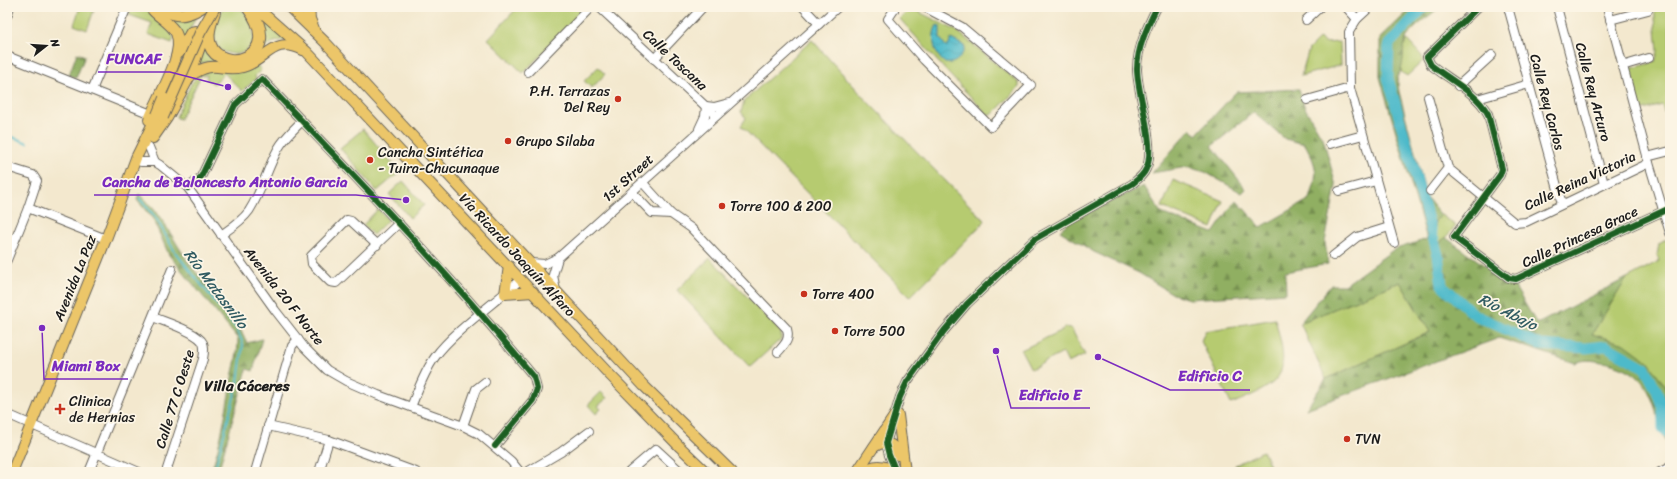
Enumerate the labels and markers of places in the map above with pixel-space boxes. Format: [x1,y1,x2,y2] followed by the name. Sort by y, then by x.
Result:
[98,45,170,72] callout: FUNCAF
[529,79,611,120] place label: P.H. Terrazas Del Rey
[613,94,623,104] marker: P.H. Terrazas Del Rey
[516,129,595,154] place label: Grupo Silaba
[503,136,513,146] marker: Grupo Silaba
[378,140,499,181] place label: Cancha Sintética - Tuira-Chucunaque
[365,155,375,165] marker: Cancha Sintética - Tuira-Chucunaque
[94,168,356,195] callout: Cancha de Baloncesto Antonio Garcia
[730,194,832,219] place label: Torre 100 & 200
[717,201,727,211] marker: Torre 100 & 200
[812,282,875,307] place label: Torre 400
[799,289,809,299] marker: Torre 400
[843,319,905,344] place label: Torre 500
[830,326,840,336] marker: Torre 500
[44,352,128,379] callout: Miami Box
[1170,363,1250,390] callout: Edificio C
[1011,381,1090,408] callout: Edificio E
[69,389,136,430] place label: Clinica de Hernias
[54,403,66,415] marker: Clinica de Hernias
[1355,427,1381,452] place label: TVN
[1342,434,1352,444] marker: TVN

